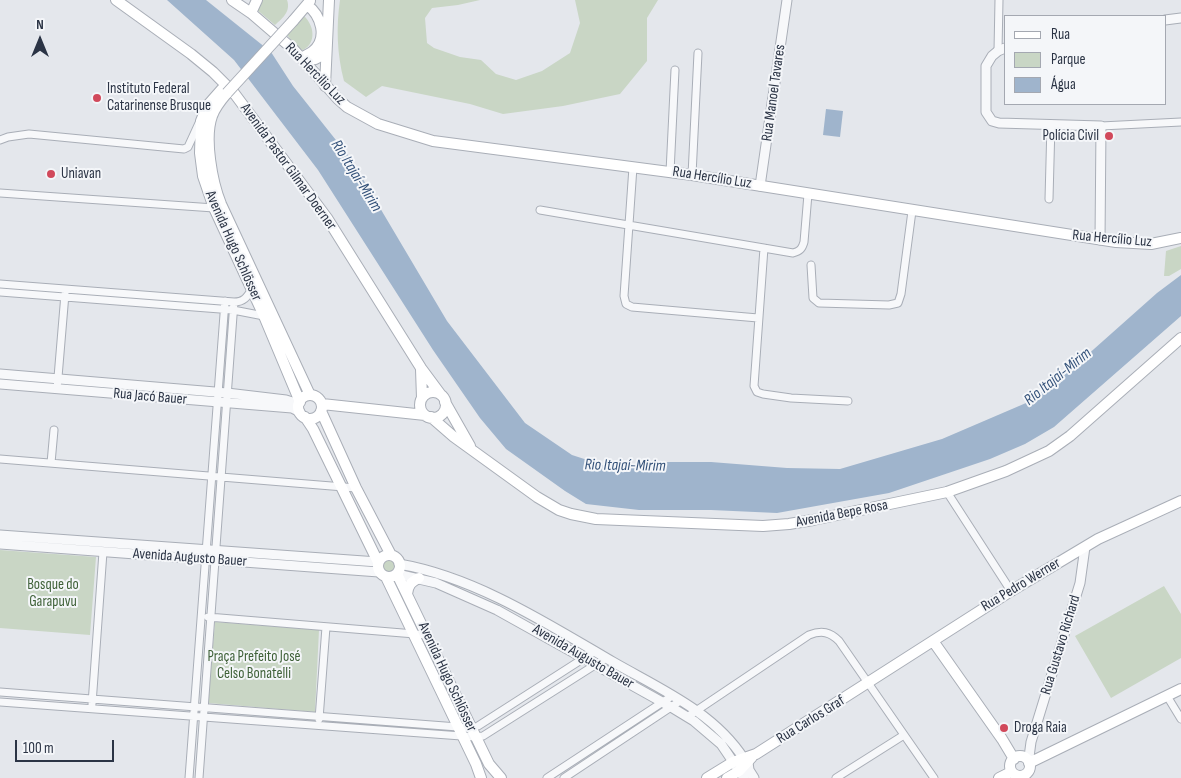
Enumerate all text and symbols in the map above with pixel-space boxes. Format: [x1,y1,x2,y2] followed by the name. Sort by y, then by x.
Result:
[15,15,65,65] north arrow
[1004,15,1166,105] legend
[36,16,44,33] text: N
[1051,25,1070,44] text: Rua
[281,39,349,109] street label: Rua Hercílio Luz
[758,43,790,143] street label: Rua Manoel Tavares
[1051,50,1086,69] text: Parque
[1051,75,1076,94] text: Água
[107,80,211,115] place label: Instituto Federal Catarinense Brusque
[91,92,103,104] marker: Instituto Federal Catarinense Brusque
[236,100,340,234] street label: Avenida Pastor Gilmar Doerner
[1042,127,1099,145] place label: Polícia Civil
[1103,130,1115,142] marker: Polícia Civil
[326,137,386,215] water label: Rio Itajaí-Mirim
[671,163,753,193] street label: Rua Hercílio Luz
[61,165,101,183] place label: Uniavan
[45,168,57,180] marker: Uniavan
[201,188,265,304] street label: Avenida Hugo Schlösser
[1072,227,1152,251] street label: Rua Hercílio Luz
[1020,344,1096,410] water label: Rio Itajaí-Mirim
[112,385,188,409] street label: Rua Jacó Bauer
[584,456,666,476] water label: Rio Itajaí-Mirim
[795,496,889,532] street label: Avenida Bepe Rosa
[132,545,248,571] street label: Avenida Augusto Bauer
[978,554,1064,616] street label: Rua Pedro Werner
[27,576,79,611] park label: Bosque do Garapuvu
[1037,593,1085,697] street label: Rua Gustavo Richard
[414,619,480,735] street label: Avenida Hugo Schlösser
[529,621,637,693] street label: Avenida Augusto Bauer
[207,648,301,683] park label: Praça Prefeito José Celso Bonatelli
[774,692,848,748] street label: Rua Carlos Graf
[1014,719,1067,737] place label: Droga Raia
[998,722,1010,734] marker: Droga Raia
[18,730,116,762] scale bar
[23,739,54,758] text: 100 m

